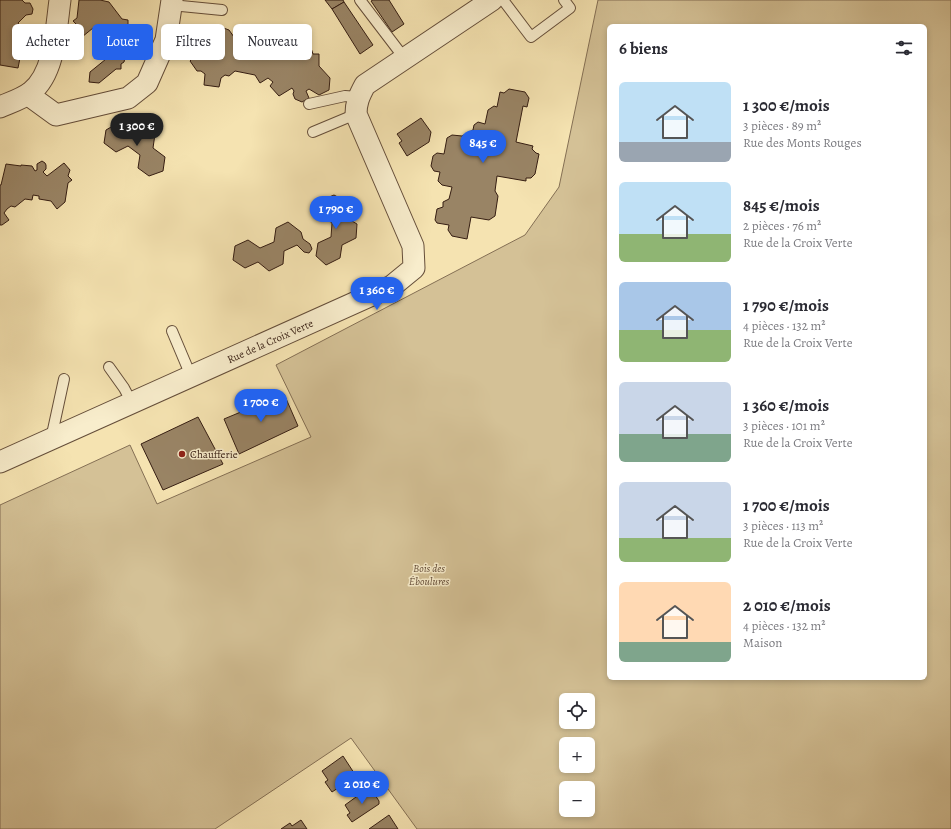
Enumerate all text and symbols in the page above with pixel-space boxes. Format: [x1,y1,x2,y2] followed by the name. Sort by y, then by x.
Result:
[12,24,84,60] chip: Acheter
[92,24,153,60] chip: Louer
[161,24,225,60] chip: Filtres
[233,24,312,60] chip: Nouveau
[619,37,668,60] text: 6 biens
[893,37,915,59] icon: filters
[743,94,830,117] text: 1 300 €/mois
[651,98,699,146] icon: home
[100,113,174,147] pin: 1 300 €
[119,117,155,134] text: 1 300 €
[743,117,821,134] text: 3 pièces · 89 m²
[455,130,511,164] pin: 845 €
[469,134,497,151] text: 845 €
[743,134,862,151] text: Rue des Monts Rouges
[743,194,820,217] text: 845 €/mois
[299,196,373,230] pin: 1 790 €
[651,198,699,246] icon: home
[319,200,353,217] text: 1 790 €
[743,217,821,234] text: 2 pièces · 76 m²
[743,234,853,251] text: Rue de la Croix Verte
[340,277,414,311] pin: 1 360 €
[360,281,394,298] text: 1 360 €
[743,294,829,317] text: 1 790 €/mois
[651,298,699,346] icon: home
[225,316,316,367] street label: Rue de la Croix Verte
[743,317,826,334] text: 4 pièces · 132 m²
[743,334,853,351] text: Rue de la Croix Verte
[224,389,298,423] pin: 1 700 €
[243,393,279,410] text: 1 700 €
[743,394,829,417] text: 1 360 €/mois
[651,398,699,446] icon: home
[743,417,825,434] text: 3 pièces · 101 m²
[743,434,853,451] text: Rue de la Croix Verte
[190,447,238,462] place label: Chaufferie
[177,449,187,459] marker: Chaufferie
[743,494,830,517] text: 1 700 €/mois
[651,498,699,546] icon: home
[743,517,823,534] text: 3 pièces · 113 m²
[743,534,853,551] text: Rue de la Croix Verte
[409,561,450,589] park label: Bois des Éboulures
[743,594,831,617] text: 2 010 €/mois
[651,598,699,646] icon: home
[743,617,826,634] text: 4 pièces · 132 m²
[743,634,782,651] text: Maison
[559,693,595,817] map controls
[559,693,595,729] button: locate
[559,737,595,773] button: +
[325,771,399,805] pin: 2 010 €
[344,775,380,792] text: 2 010 €
[559,781,595,817] button: −

